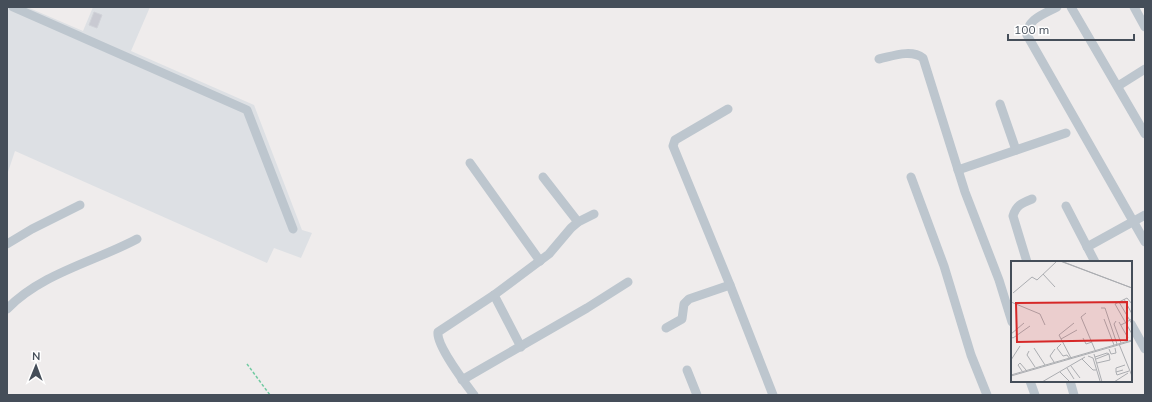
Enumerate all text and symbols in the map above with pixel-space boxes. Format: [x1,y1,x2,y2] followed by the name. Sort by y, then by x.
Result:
[1008,16,1134,42] scale bar
[1014,22,1049,37] text: 100 m
[1011,261,1132,382] inset map
[16,346,56,386] north arrow
[32,349,40,363] text: N

